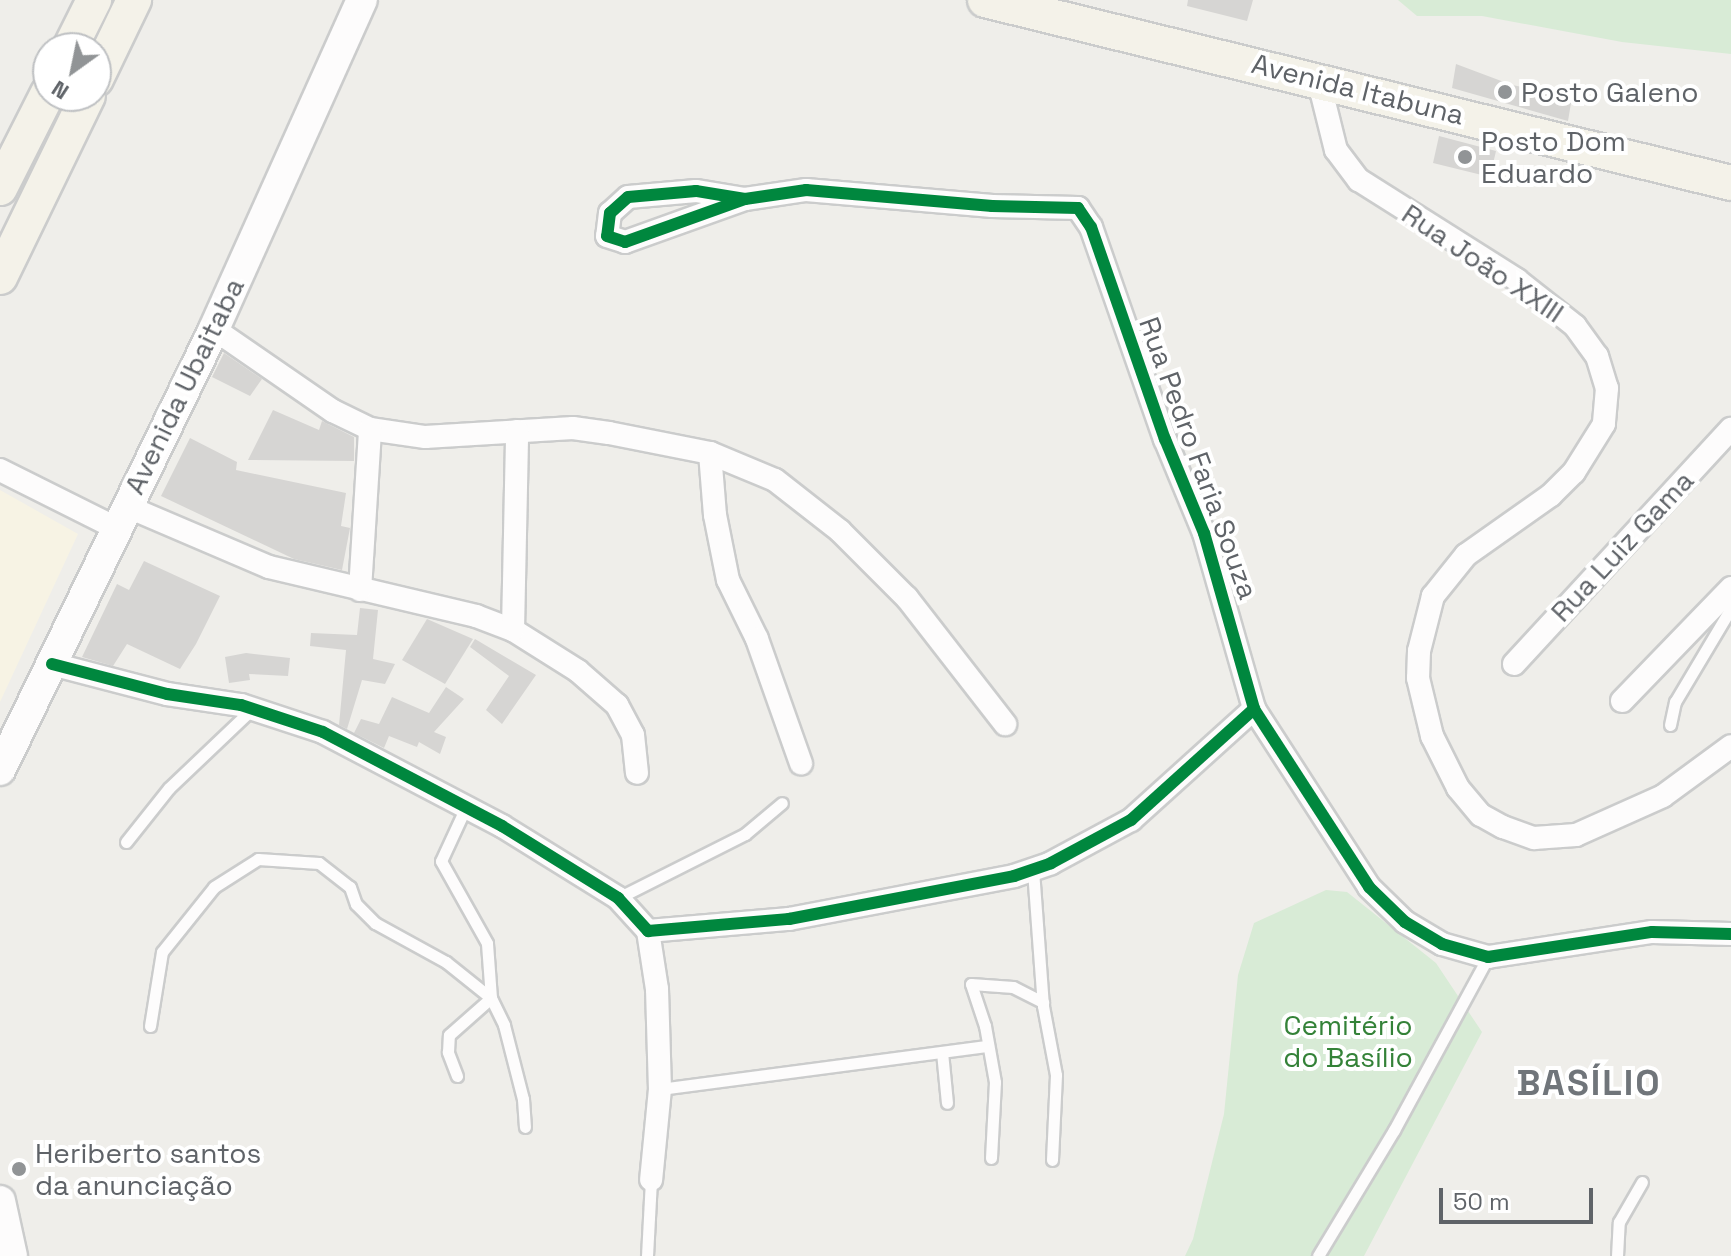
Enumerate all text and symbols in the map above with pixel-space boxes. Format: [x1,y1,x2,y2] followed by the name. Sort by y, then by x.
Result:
[32,32,112,112] north arrow
[1248,46,1468,132] street label: Avenida Itabuna
[46,75,74,106] text: N
[1521,75,1698,109] place label: Posto Galeno
[1496,83,1514,101] marker: Posto Galeno
[1481,124,1626,190] place label: Posto Dom Eduardo
[1456,148,1474,166] marker: Posto Dom Eduardo
[1396,197,1570,329] street label: Rua João XXIII
[117,272,251,500] street label: Avenida Ubaitaba
[1132,312,1266,604] street label: Rua Pedro Faria Souza
[1544,464,1700,628] street label: Rua Luiz Gama
[1283,1008,1413,1074] park label: Cemitério do Basílio
[1516,1062,1662,1106] district label: BASÍLIO
[35,1136,261,1202] place label: Heriberto santos da anunciação
[10,1160,28,1178] marker: Heriberto santos da anunciação
[1443,1172,1597,1222] scale bar
[1453,1186,1510,1217] text: 50 m

